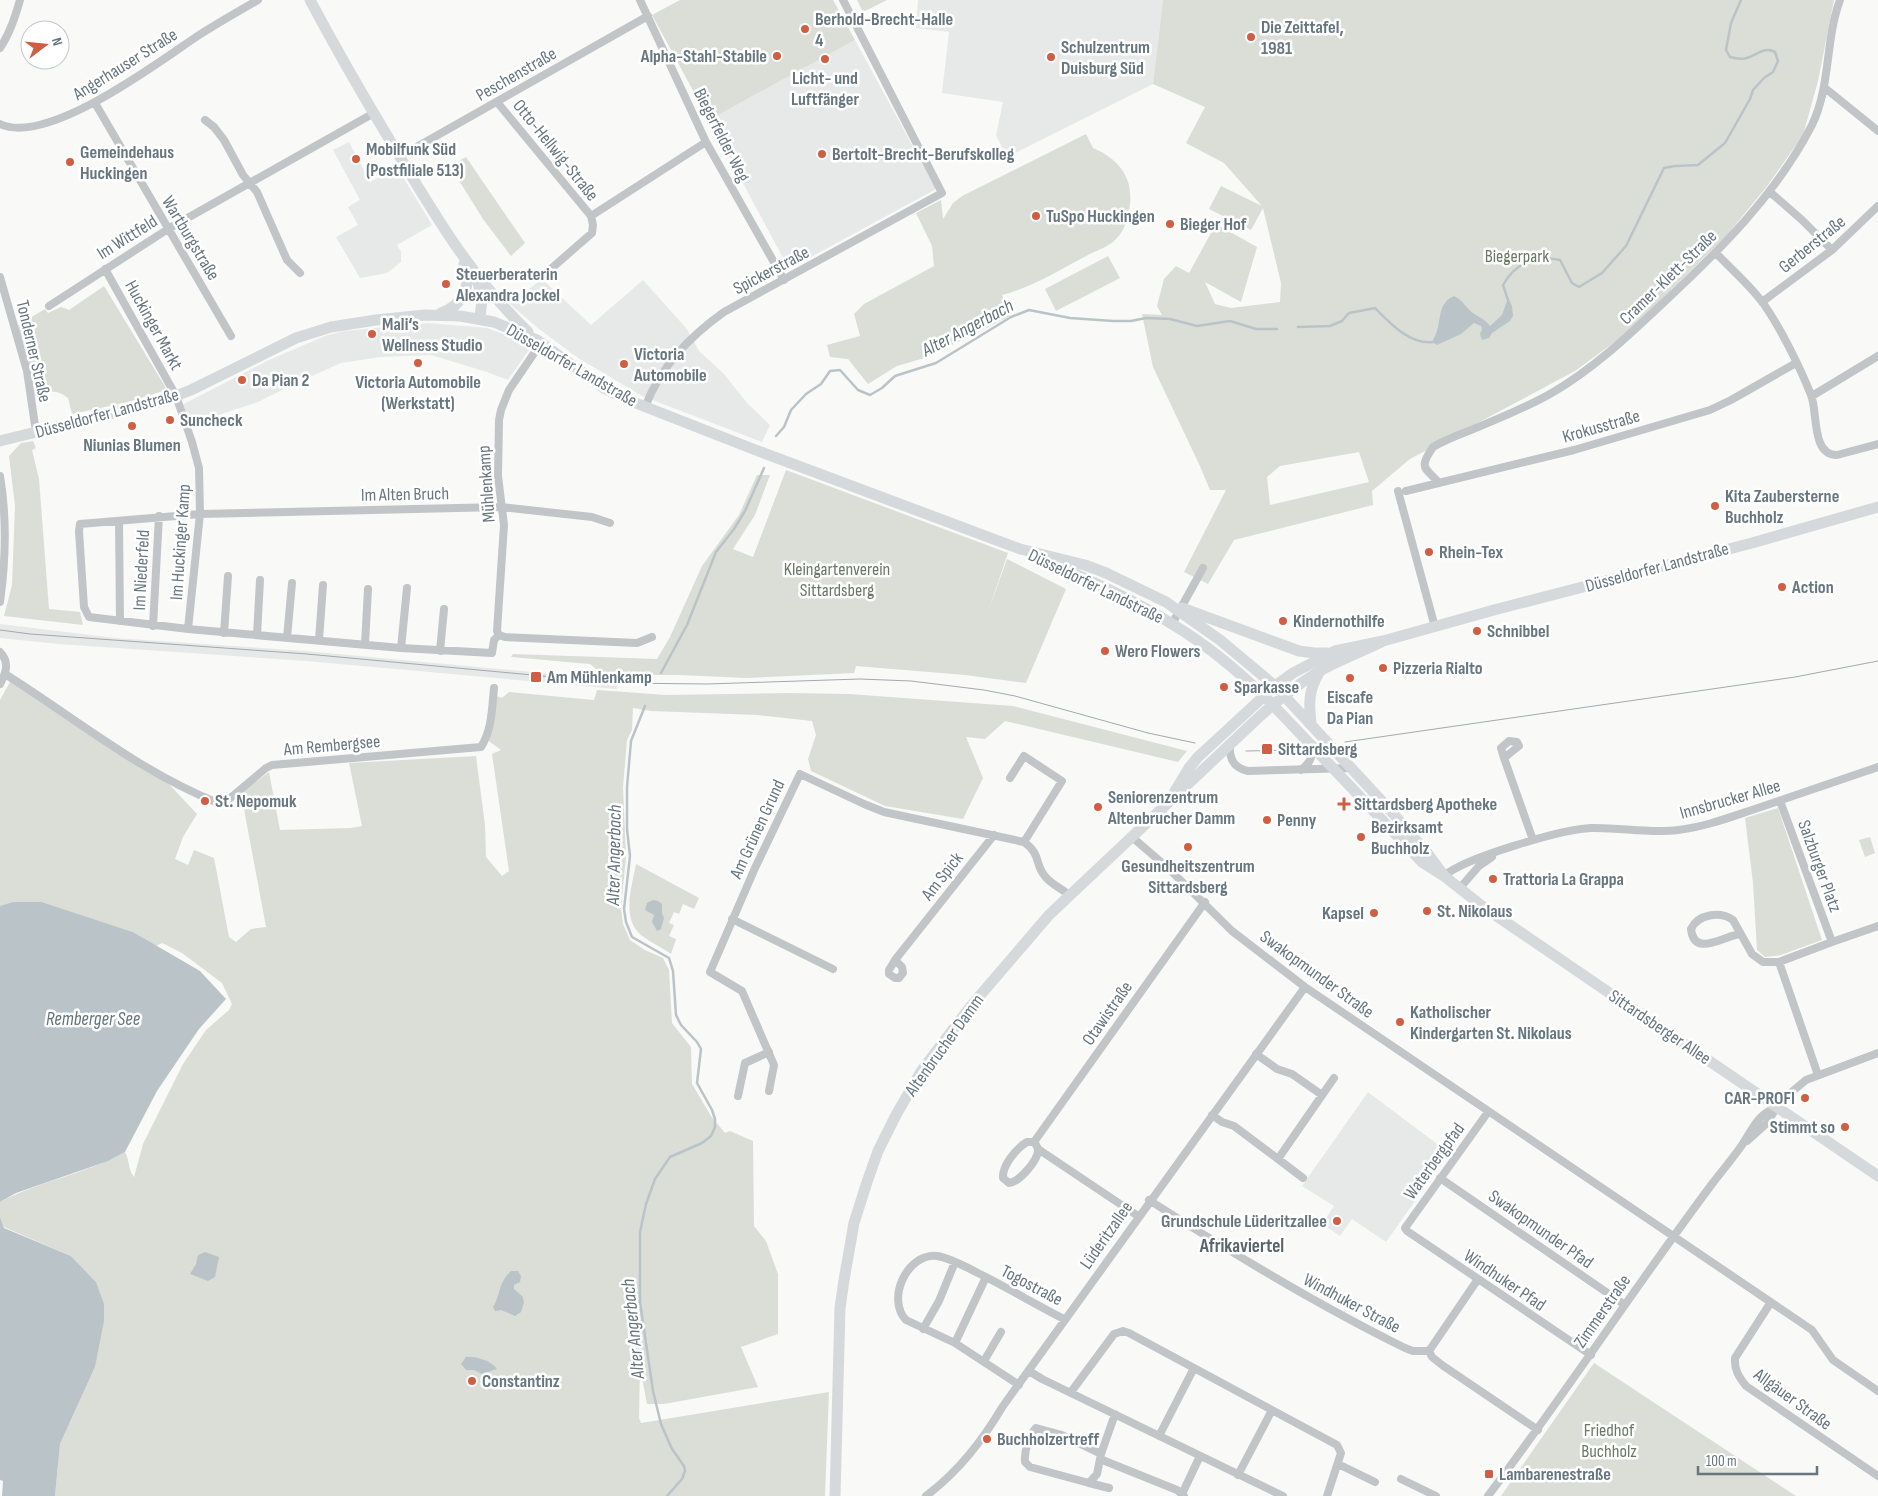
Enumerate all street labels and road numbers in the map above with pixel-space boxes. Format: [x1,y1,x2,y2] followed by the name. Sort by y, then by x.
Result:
[68,24,181,105] street label: Angerhauser Straße
[472,43,560,106] street label: Peschenstraße
[689,85,754,186] street label: Biegerfelder Weg
[508,95,603,205] street label: Otto-Hellwig-Straße
[157,192,224,284] street label: Wartburgstraße
[93,211,161,264] street label: Im Wittfeld
[1775,211,1850,278] street label: Gerberstraße
[1615,226,1721,329] street label: Cramer-Klett-Straße
[730,242,813,299] street label: Spickerstraße
[120,277,187,374] street label: Huckinger Markt
[12,298,55,404] street label: Tonderner Straße
[503,319,641,411] street label: Düsseldorfer Landstraße
[33,384,181,443] street label: Düsseldorfer Landstraße
[1560,405,1642,448] street label: Krokusstraße
[473,445,500,523] street label: Mühlenkamp
[166,483,195,601] street label: Im Huckinger Kamp
[361,483,449,506] street label: Im Alten Bruch
[129,529,154,611] street label: Im Niederfeld
[1583,538,1731,597] street label: Düsseldorfer Landstraße
[1025,545,1167,628] street label: Düsseldorfer Landstraße
[282,731,381,760] street label: Am Rembergsee
[1677,775,1783,824] street label: Innsbrucker Allee
[725,776,789,883] street label: Am Grünen Grund
[1793,817,1846,916] street label: Salzburger Platz
[917,848,968,905] street label: Am Spick
[1256,926,1378,1023] street label: Swakopmunder Straße
[1078,977,1137,1049] street label: Otawistraße
[1605,986,1715,1069] street label: Sittardsberger Allee
[900,990,988,1101] street label: Altenbrucher Damm
[1400,1119,1469,1204] street label: Waterbergpfad
[1484,1186,1597,1273] street label: Swakopmunder Pfad
[1076,1197,1137,1273] street label: Lüderitzallee
[1460,1245,1550,1316] street label: Windhuker Pfad
[997,1261,1066,1310] street label: Togostraße
[1300,1269,1404,1338] street label: Windhuker Straße
[1570,1271,1635,1352] street label: Zimmerstraße
[1749,1364,1836,1435] street label: Allgäuer Straße

